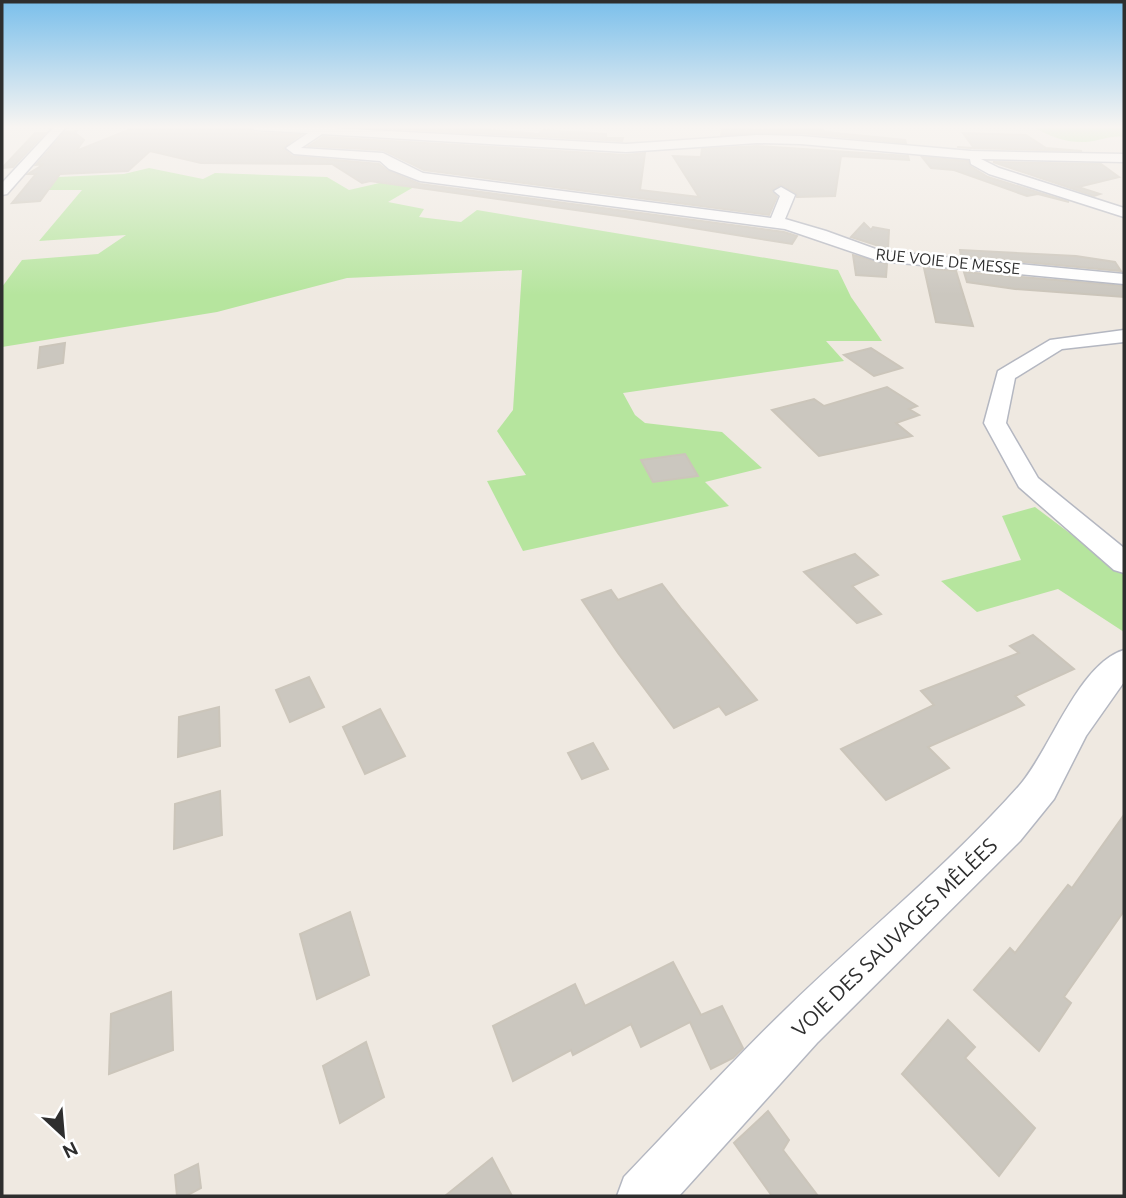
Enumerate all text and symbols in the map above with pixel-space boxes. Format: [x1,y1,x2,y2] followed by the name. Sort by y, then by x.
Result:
[875,244,1021,278] street label: RUE VOIE DE MESSE
[787,833,1001,1041] street label: VOIE DES SAUVAGES MÊLÉES
[28,1100,98,1170] north arrow
[59,1137,82,1163] text: N

